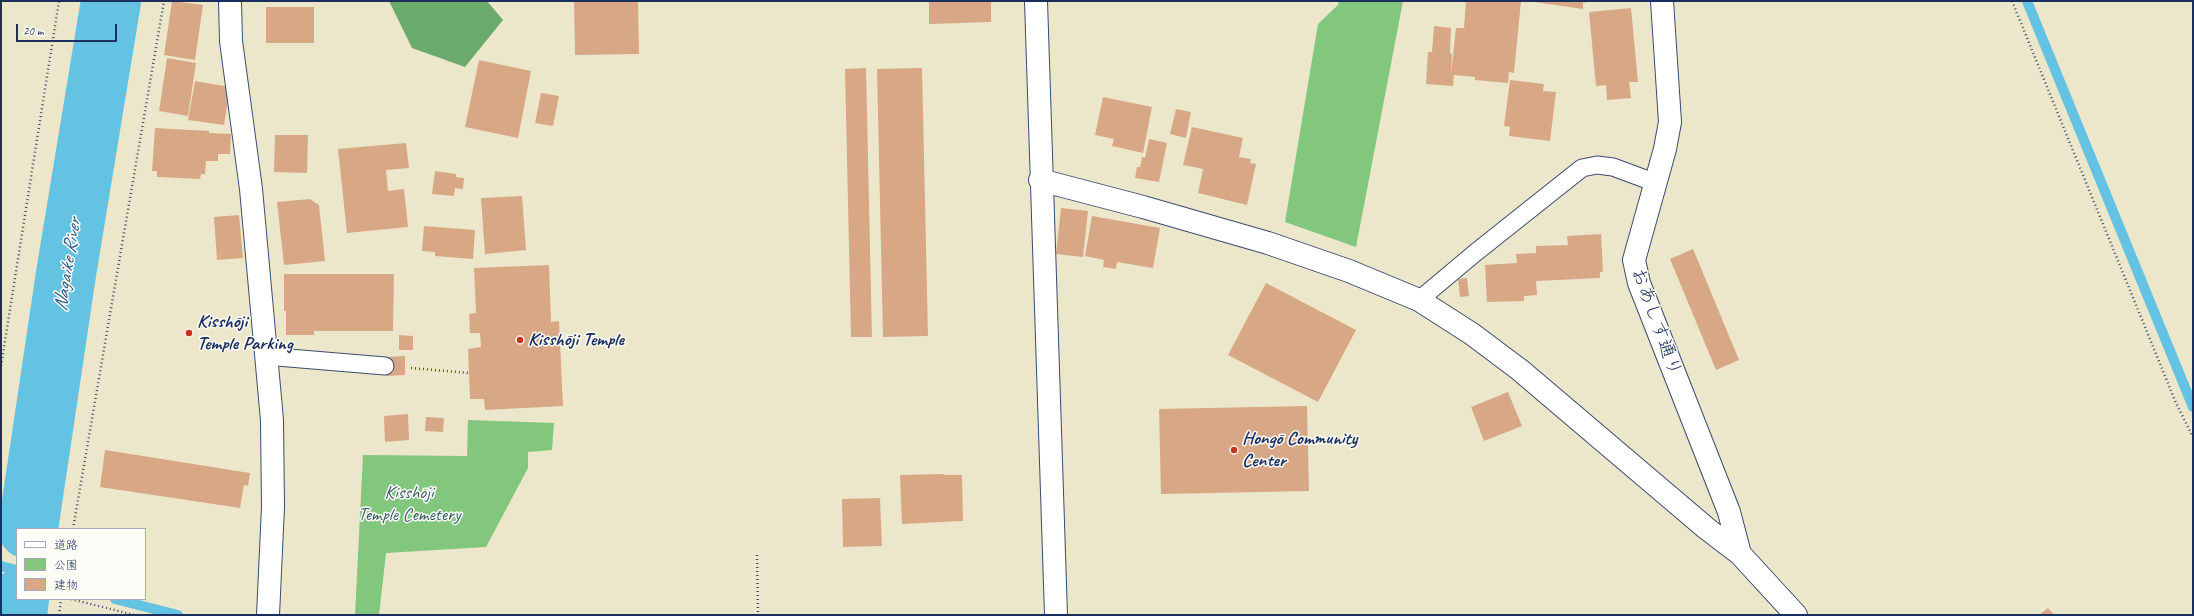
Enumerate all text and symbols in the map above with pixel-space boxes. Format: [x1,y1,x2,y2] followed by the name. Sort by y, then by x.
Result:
[18,16,119,42] scale bar
[23,23,43,39] text: 20 m
[49,217,87,313] water label: Nagaike River
[1626,265,1686,379] street label: おあしす通り
[197,311,293,355] place label: Kisshōji Temple Parking
[184,328,194,338] marker: Kisshōji Temple Parking
[528,329,624,351] place label: Kisshōji Temple
[515,335,525,345] marker: Kisshōji Temple
[1242,428,1357,472] place label: Hongō Community Center
[1229,445,1239,455] marker: Hongō Community Center
[358,482,460,526] park label: Kisshōji Temple Cemetery
[16,528,146,600] legend
[54,537,78,553] text: 道路
[54,557,78,573] text: 公園
[54,577,78,593] text: 建物

